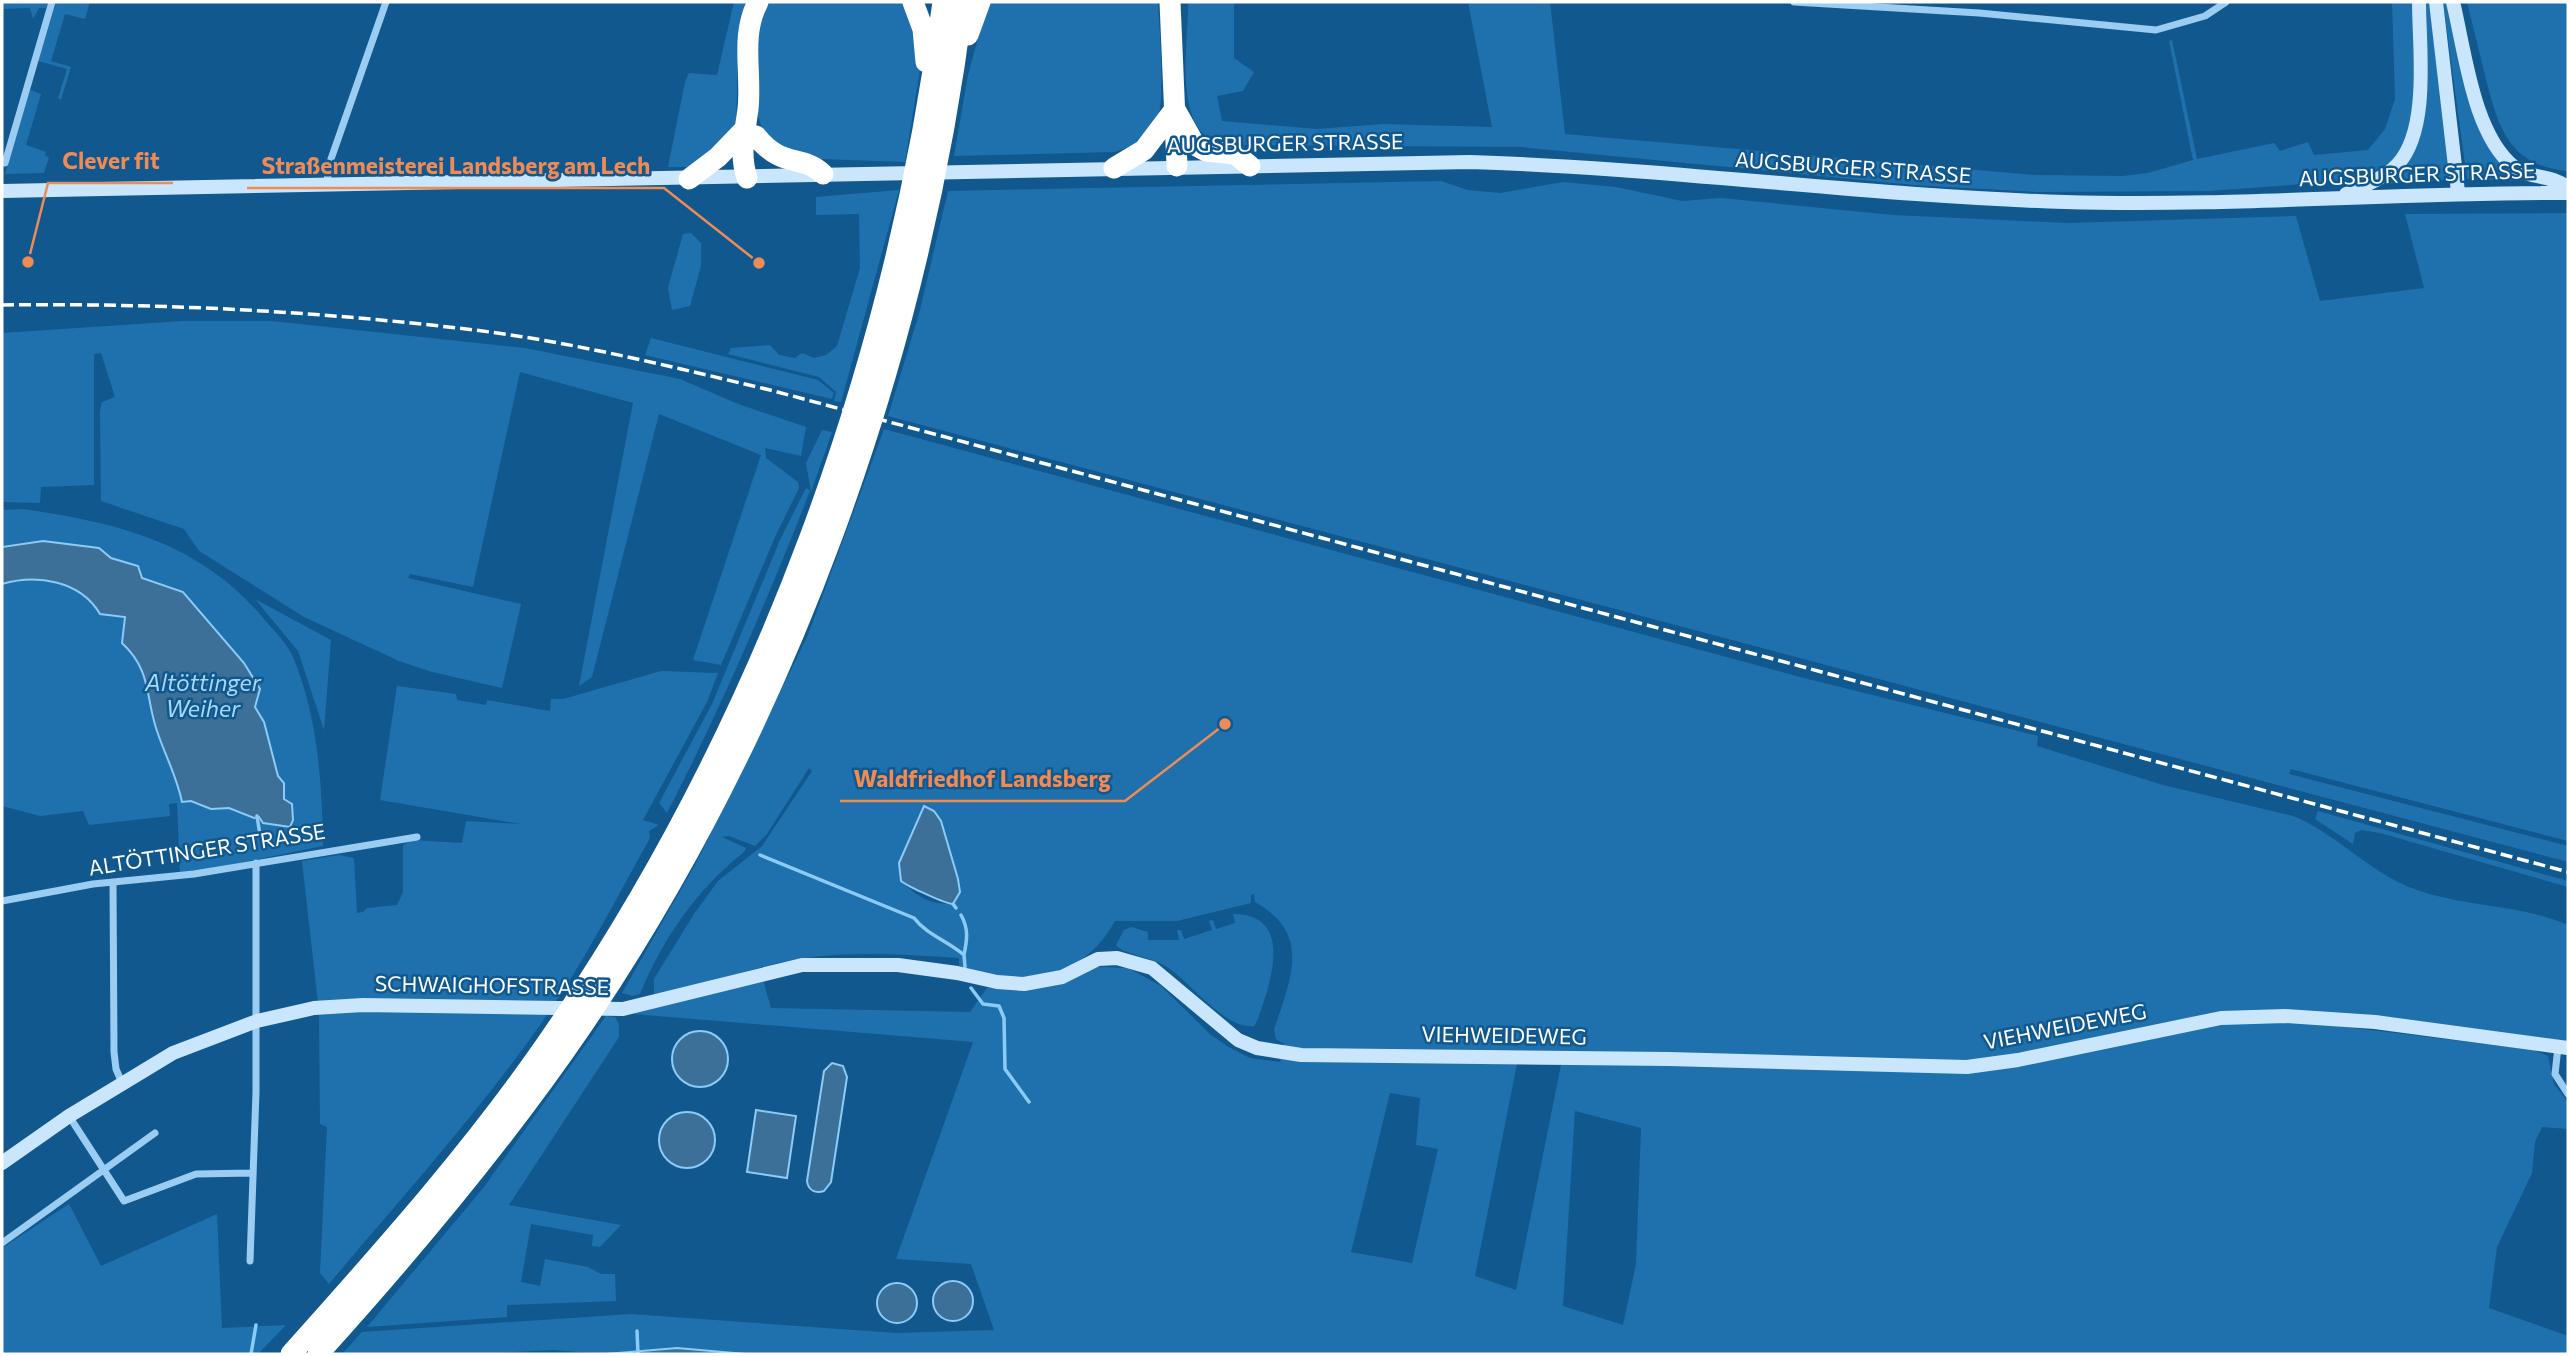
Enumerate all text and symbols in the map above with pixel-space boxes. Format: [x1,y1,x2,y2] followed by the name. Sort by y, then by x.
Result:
[1166,128,1404,157] street label: AUGSBURGER STRASSE
[48,139,173,183] callout: Clever fit
[247,144,664,188] callout: Straßenmeisterei Landsberg am Lech
[62,146,160,174] text: Clever fit
[1734,146,1972,187] street label: AUGSBURGER STRASSE
[262,151,650,179] text: Straßenmeisterei Landsberg am Lech
[2298,157,2536,190] street label: AUGSBURGER STRASSE
[144,668,262,722] water label: Altöttinger Weiher
[840,757,1125,801] callout: Waldfriedhof Landsberg
[853,764,1111,792] text: Waldfriedhof Landsberg
[87,817,327,880] street label: ALTÖTTINGER STRASSE
[375,970,609,999] street label: SCHWAIGHOFSTRASSE
[1981,997,2148,1054] street label: VIEHWEIDEWEG
[1421,1021,1587,1048] street label: VIEHWEIDEWEG

